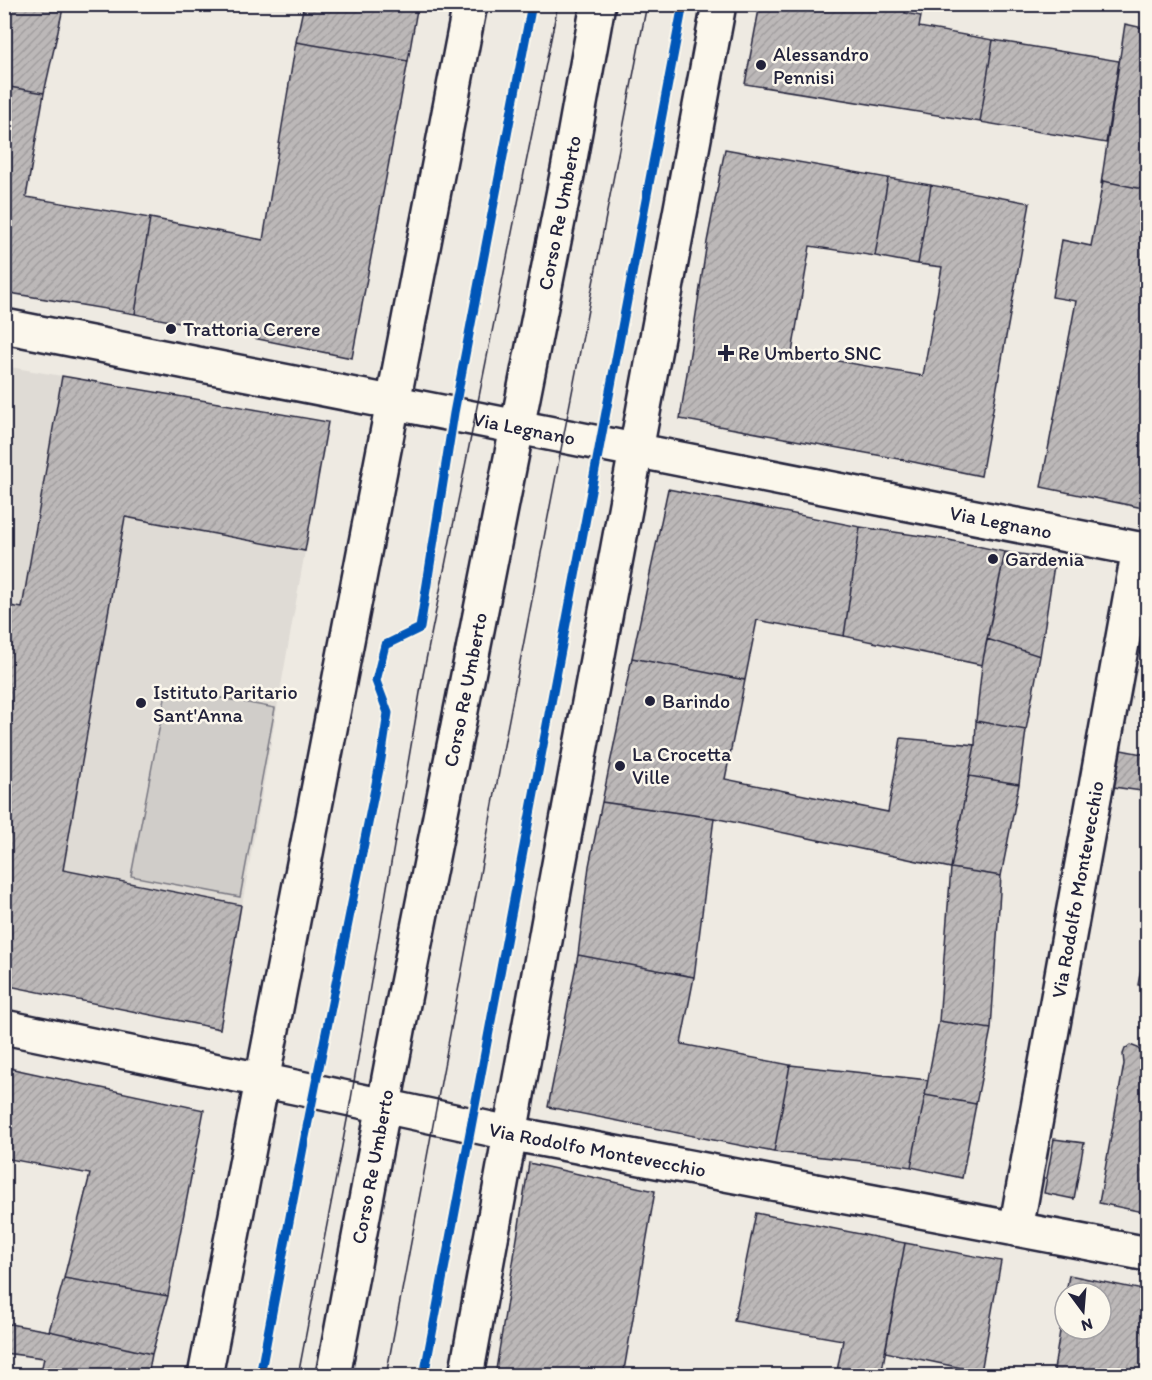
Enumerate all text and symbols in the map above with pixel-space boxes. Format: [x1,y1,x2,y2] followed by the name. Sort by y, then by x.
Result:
[773,42,869,89] place label: Alessandro Pennisi
[754,58,768,72] marker: Alessandro Pennisi
[533,134,586,292] street label: Corso Re Umberto
[183,317,321,341] place label: Trattoria Cerere
[164,322,178,336] marker: Trattoria Cerere
[738,341,882,365] place label: Re Umberto SNC
[719,346,733,360] marker: Re Umberto SNC
[471,406,577,450] street label: Via Legnano
[948,500,1054,544] street label: Via Legnano
[1005,547,1085,571] place label: Gardenia
[986,552,1000,566] marker: Gardenia
[438,610,492,769] street label: Corso Re Umberto
[153,680,298,727] place label: Istituto Paritario Sant'Anna
[662,689,730,713] place label: Barindo
[643,694,657,708] marker: Barindo
[134,696,148,710] marker: Istituto Paritario Sant'Anna
[632,742,732,789] place label: La Crocetta Ville
[613,759,627,773] marker: La Crocetta Ville
[1046,779,1109,1000] street label: Via Rodolfo Montevecchio
[346,1087,399,1246] street label: Corso Re Umberto
[487,1117,708,1182] street label: Via Rodolfo Montevecchio
[1053,1281,1113,1341] north arrow
[1079,1314,1095,1336] text: N

